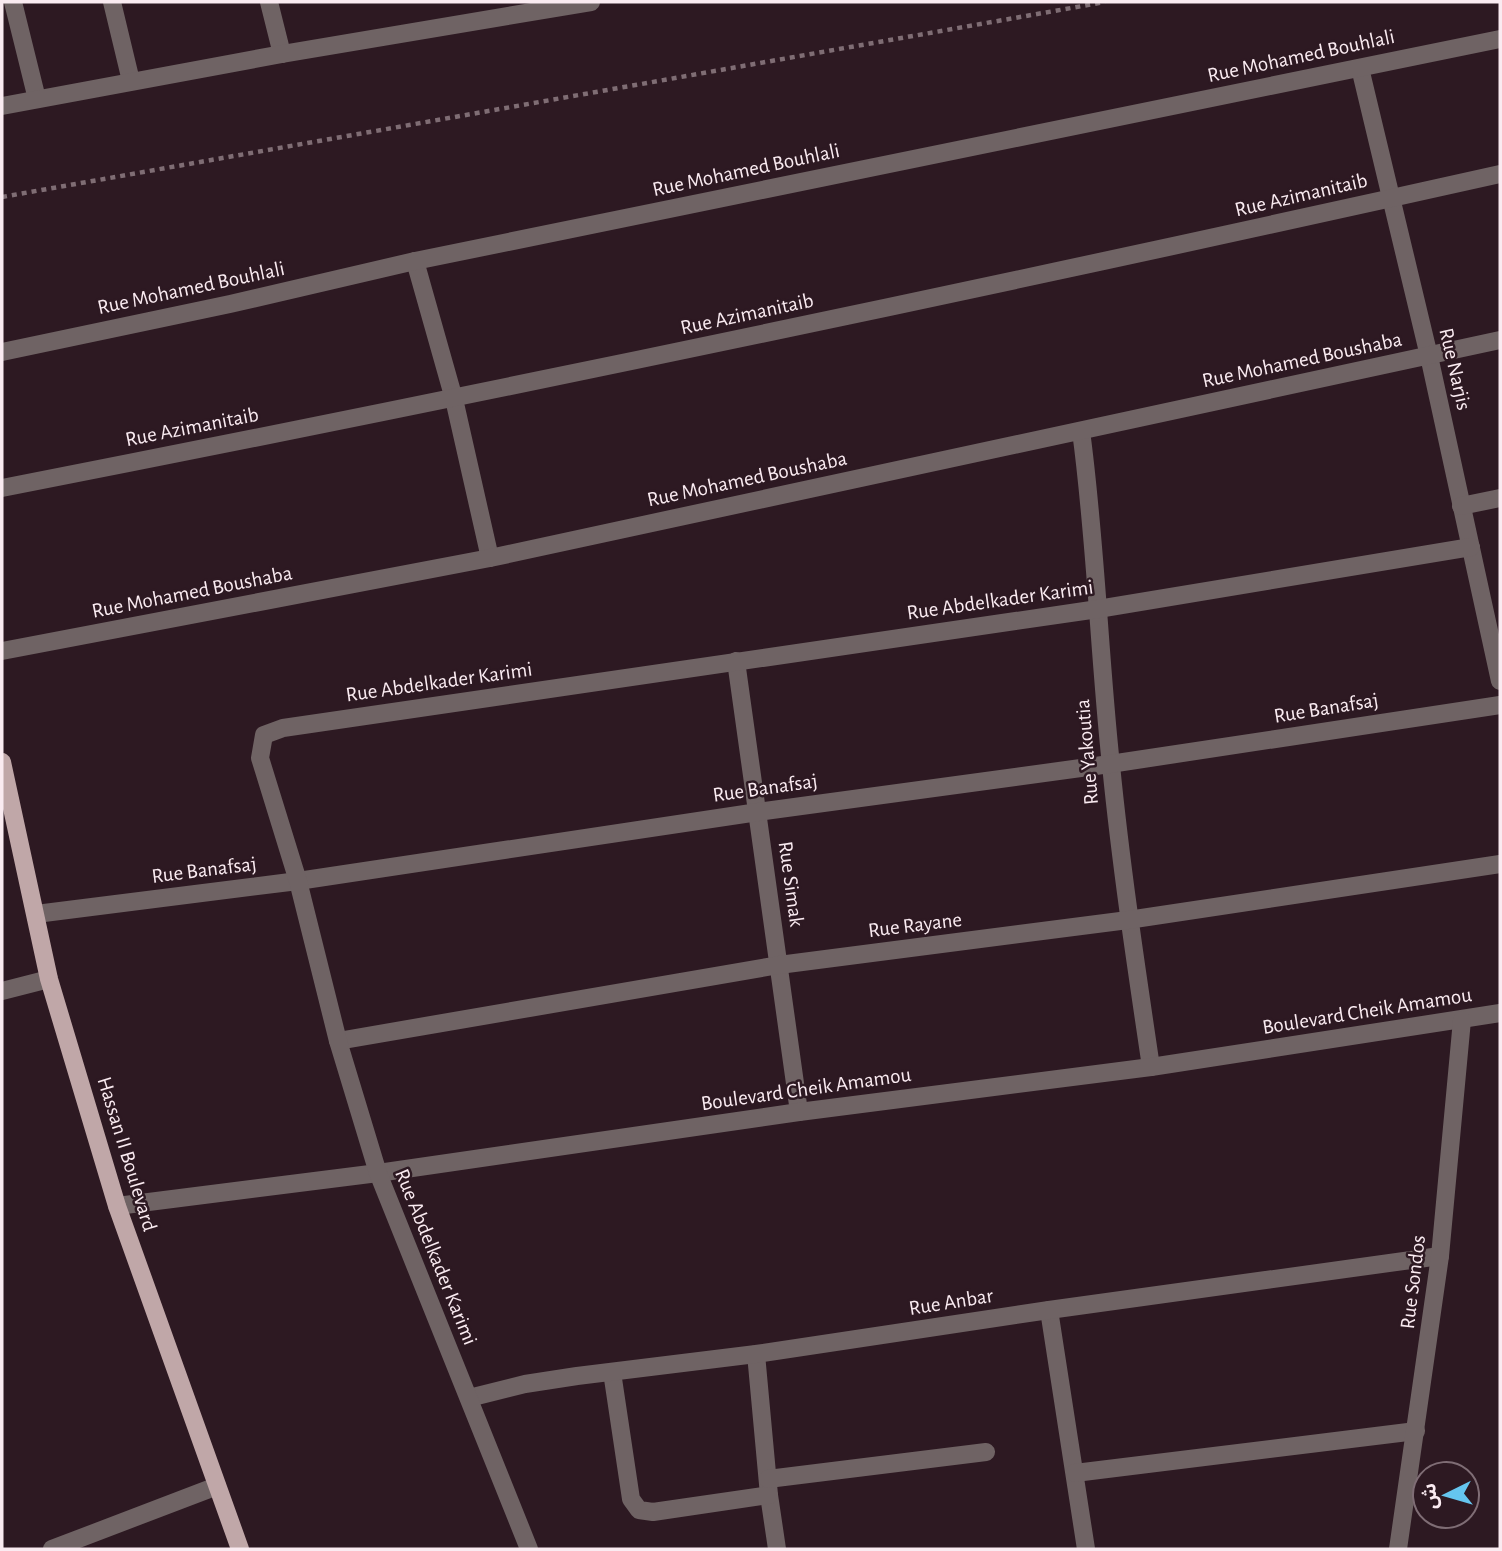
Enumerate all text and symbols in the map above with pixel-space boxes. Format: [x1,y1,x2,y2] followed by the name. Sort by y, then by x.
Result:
[1205,26,1397,86] street label: Rue Mohamed Bouhlali
[650,140,842,200] street label: Rue Mohamed Bouhlali
[1233,170,1369,220] street label: Rue Azimanitaib
[95,258,287,318] street label: Rue Mohamed Bouhlali
[679,290,815,338] street label: Rue Azimanitaib
[1435,326,1475,412] street label: Rue Narjis
[1200,328,1404,391] street label: Rue Mohamed Boushaba
[124,404,260,450] street label: Rue Azimanitaib
[645,447,849,510] street label: Rue Mohamed Boushaba
[90,562,294,622] street label: Rue Mohamed Boushaba
[905,577,1095,623] street label: Rue Abdelkader Karimi
[344,659,534,705] street label: Rue Abdelkader Karimi
[1272,689,1380,727] street label: Rue Banafsaj
[1072,698,1102,806] street label: Rue Yakoutia
[711,770,819,806] street label: Rue Banafsaj
[775,840,807,929] street label: Rue Simak
[150,853,258,887] street label: Rue Banafsaj
[867,909,963,941] street label: Rue Rayane
[1261,984,1474,1038] street label: Boulevard Cheik Amamou
[700,1064,913,1114] street label: Boulevard Cheik Amamou
[94,1074,161,1234] street label: Hassan II Boulevard
[391,1166,481,1348] street label: Rue Abdelkader Karimi
[1397,1234,1429,1330] street label: Rue Sondos
[907,1285,995,1319] street label: Rue Anbar
[1411,1460,1481,1530] north arrow
[1420,1483,1441,1510] text: ش

